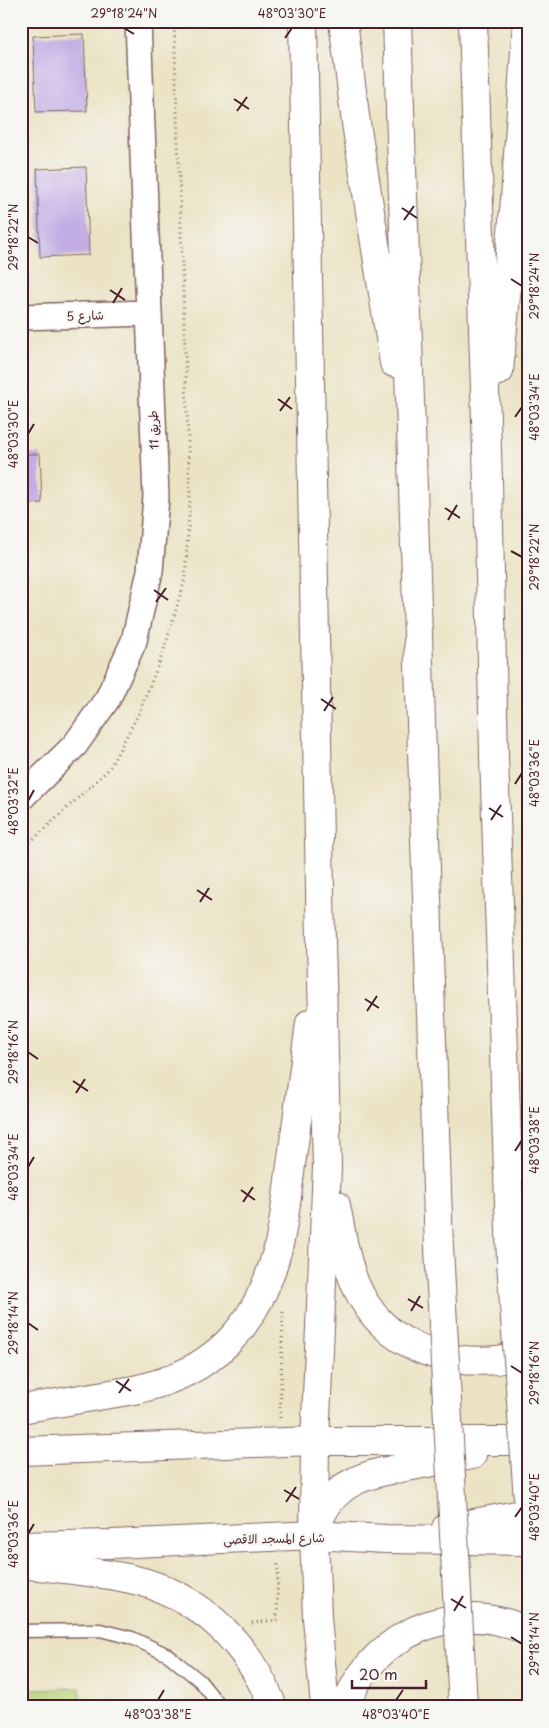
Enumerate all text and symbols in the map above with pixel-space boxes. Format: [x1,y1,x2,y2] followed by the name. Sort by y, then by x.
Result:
[91,4,157,22] text: 29°18'24"N
[258,4,326,22] text: 48°03'30"E
[4,204,22,270] text: 29°18'22"N
[525,253,543,319] text: 29°18'24"N
[66,305,104,326] street label: شارع 5
[525,373,543,441] text: 48°03'34"E
[4,400,22,468] text: 48°03'30"E
[143,410,163,450] street label: طريق 11
[525,524,543,590] text: 29°18'22"N
[525,739,543,807] text: 48°03'36"E
[4,767,22,835] text: 48°03'32"E
[4,1020,22,1084] text: 29°18'16"N
[525,1106,543,1174] text: 48°03'38"E
[4,1133,22,1201] text: 48°03'34"E
[4,1291,22,1355] text: 29°18'14"N
[525,1341,543,1405] text: 29°18'16"N
[525,1473,543,1541] text: 48°03'40"E
[4,1500,22,1568] text: 48°03'36"E
[223,1528,325,1549] street label: شارع المسجد الاقصى
[525,1612,543,1676] text: 29°18'14"N
[352,1658,425,1690] scale bar
[359,1662,398,1685] text: 20 m
[124,1705,192,1723] text: 48°03'38"E
[362,1705,430,1723] text: 48°03'40"E

